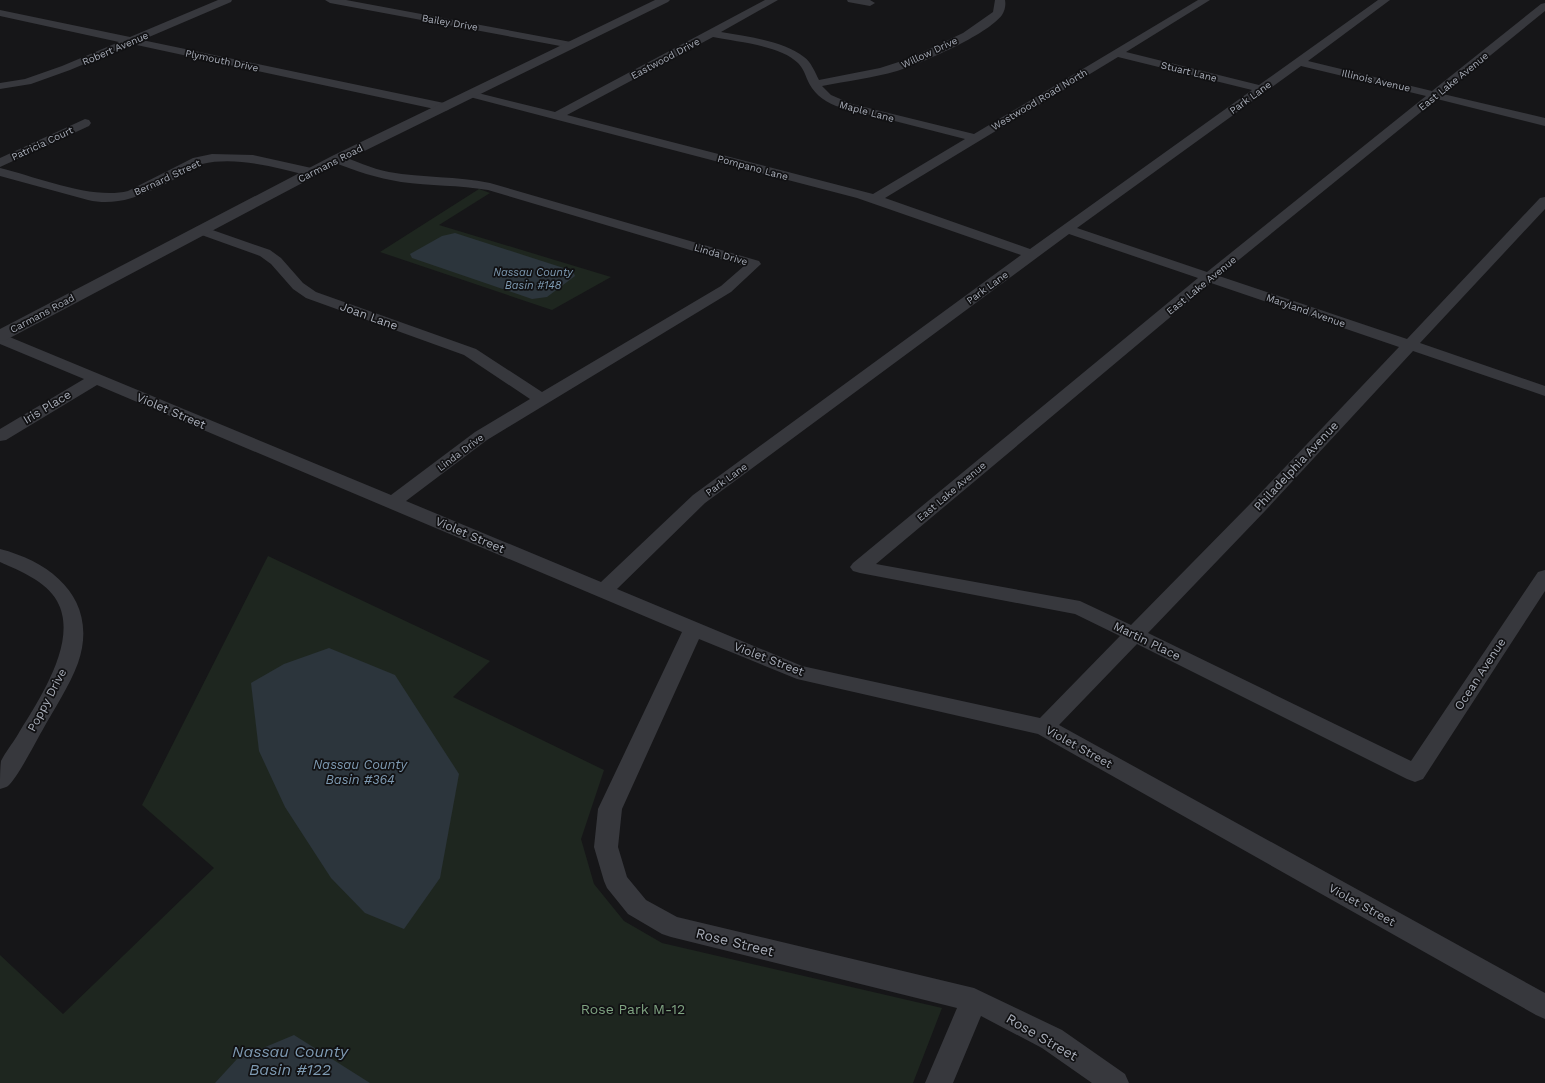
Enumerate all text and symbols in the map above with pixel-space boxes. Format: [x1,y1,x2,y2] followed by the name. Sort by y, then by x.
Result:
[421,12,479,33] street label: Bailey Drive
[80,29,150,67] street label: Robert Avenue
[899,35,959,70] street label: Willow Drive
[629,36,702,81] street label: Eastwood Drive
[184,47,260,74] street label: Plymouth Drive
[1416,50,1490,113] street label: East Lake Avenue
[1160,59,1218,84] street label: Stuart Lane
[989,66,1089,132] street label: Westwood Road North
[1340,67,1412,94] street label: Illinois Avenue
[1228,79,1273,116] street label: Park Lane
[838,99,896,124] street label: Maple Lane
[10,124,75,163] street label: Patricia Court
[296,142,364,184] street label: Carmans Road
[716,153,790,182] street label: Pompano Lane
[132,157,203,198] street label: Bernard Street
[693,242,749,267] street label: Linda Drive
[1164,254,1238,317] street label: East Lake Avenue
[493,266,574,292] water label: Nassau County Basin #148
[965,269,1010,306] street label: Park Lane
[8,292,76,335] street label: Carmans Road
[1265,292,1347,329] street label: Maryland Avenue
[338,299,400,333] street label: Joan Lane
[20,387,74,427] street label: Iris Place
[134,390,208,432] street label: Violet Street
[1251,418,1341,514] street label: Philadelphia Avenue
[435,431,486,473] street label: Linda Drive
[915,459,988,523] street label: East Lake Avenue
[704,461,749,498] street label: Park Lane
[433,514,507,556] street label: Violet Street
[1111,619,1183,663] street label: Martin Place
[1452,635,1508,713] street label: Ocean Avenue
[732,639,806,679] street label: Violet Street
[25,666,69,734] street label: Poppy Drive
[1043,723,1115,771] street label: Violet Street
[313,757,409,787] water label: Nassau County Basin #364
[1326,881,1398,929] street label: Violet Street
[694,925,776,959] street label: Rose Street
[581,1001,685,1017] park label: Rose Park M-12
[1003,1010,1081,1064] street label: Rose Street
[232,1042,349,1079] water label: Nassau County Basin #122

